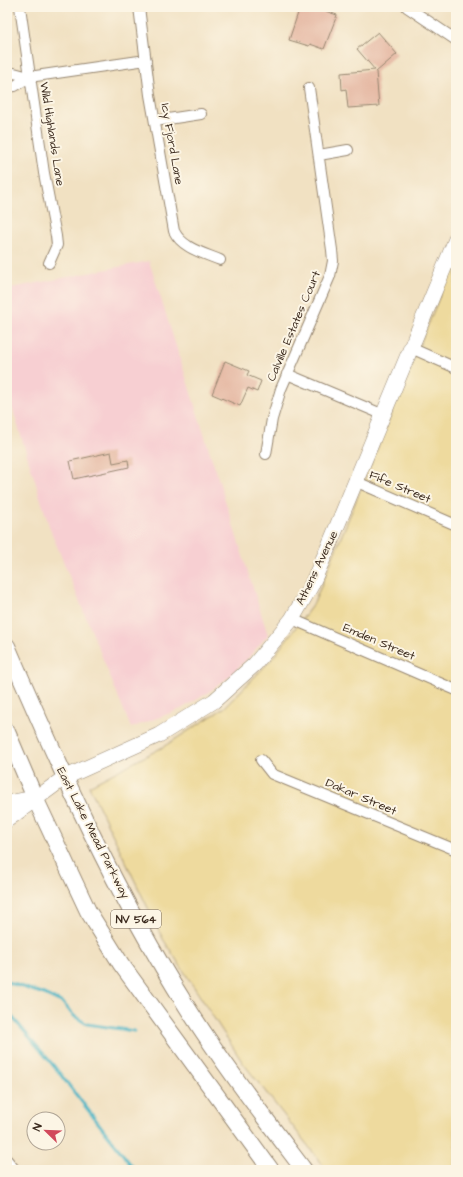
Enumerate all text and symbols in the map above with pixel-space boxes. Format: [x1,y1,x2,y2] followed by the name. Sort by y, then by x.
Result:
[34,81,69,188] street label: Wild Highlands Lane
[155,102,188,187] street label: Icy Fjord Lane
[263,268,325,384] street label: Calville Estates Court
[366,466,434,508] street label: Fife Street
[292,528,343,608] street label: Athens Avenue
[340,619,418,665] street label: Emden Street
[51,764,134,903] street label: East Lake Mead Parkway
[323,774,399,820] street label: Dakar Street
[111,910,161,928] road number: NV 564
[26,1111,66,1151] north arrow
[29,1121,46,1133] text: N

